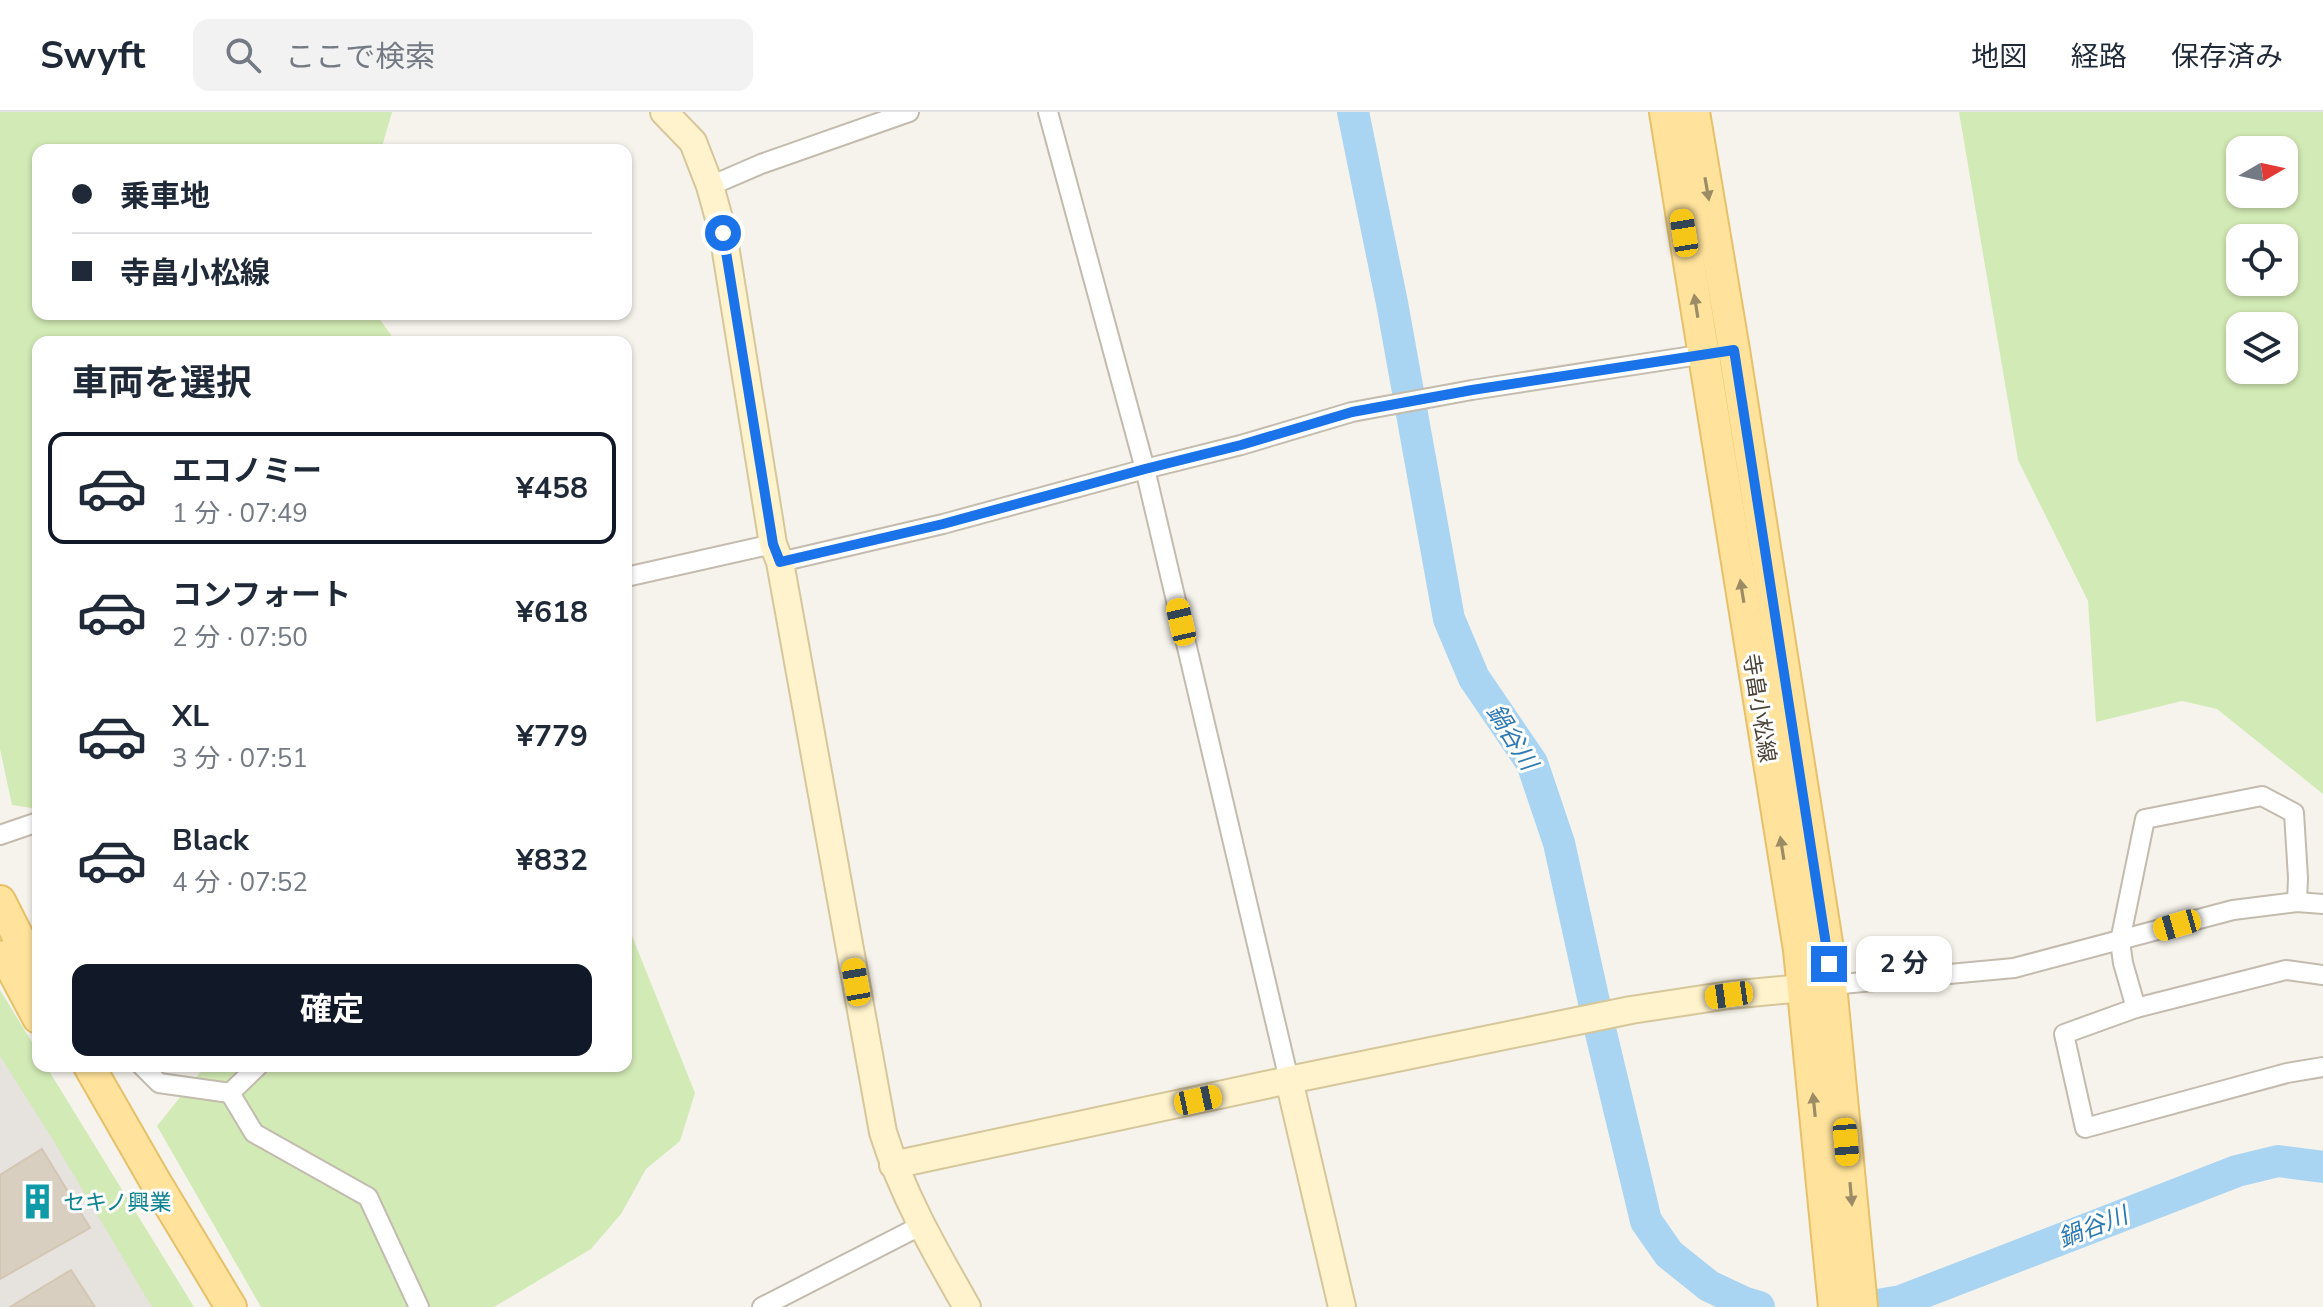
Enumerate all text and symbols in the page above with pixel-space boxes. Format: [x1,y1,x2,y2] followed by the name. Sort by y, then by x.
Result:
[193,19,753,91] search box
[40,30,145,81] text: Swyft
[221,33,265,77] icon: search
[285,37,435,78] text: ここで検索
[1971,38,2027,76] text: 地図
[2071,38,2127,76] text: 経路
[2171,38,2283,76] text: 保存済み
[2226,136,2298,208] north arrow
[2226,136,2298,384] map controls
[120,176,210,217] text: 乗車地
[1701,177,1714,202] one-way arrow
[1668,207,1700,259] car
[705,215,741,251] route start
[2226,224,2298,296] button: locate
[120,253,270,294] text: 寺畠小松線
[1690,294,1702,319] one-way arrow
[2226,312,2298,384] button: layers
[72,359,252,408] text: 車両を選択
[172,451,322,492] text: エコノミー
[76,452,148,524] icon: car
[516,468,588,509] text: ¥458
[172,496,308,531] text: 1 分 · 07:49
[172,575,351,616] text: コンフォート
[76,576,148,648] icon: car
[1735,578,1747,603] one-way arrow
[516,592,588,633] text: ¥618
[1164,596,1198,648] car
[172,620,308,655] text: 2 分 · 07:50
[1736,651,1782,765] street label: 寺畠小松線
[172,696,209,737] text: XL
[1479,698,1546,779] water label: 鍋谷川
[76,700,148,772] icon: car
[516,716,588,757] text: ¥779
[172,741,308,776] text: 3 分 · 07:51
[172,820,249,861] text: Black
[76,824,148,896] icon: car
[1776,835,1788,860] one-way arrow
[516,840,588,881] text: ¥832
[172,865,308,900] text: 4 分 · 07:52
[2151,907,2203,943] car
[1857,936,1953,992] callout: 2 分
[1811,946,1847,982] route end
[1880,946,1928,981] text: 2 分
[840,956,872,1008] car
[72,964,592,1056] button: 確定
[1704,980,1754,1010] car
[1172,1083,1224,1117] car
[1807,1093,1820,1118] one-way arrow
[1832,1117,1860,1167] car
[1845,1182,1858,1207] one-way arrow
[18,1183,56,1221] building icon: セキノ興業
[63,1188,171,1218] place label: セキノ興業
[2054,1198,2135,1255] water label: 鍋谷川

